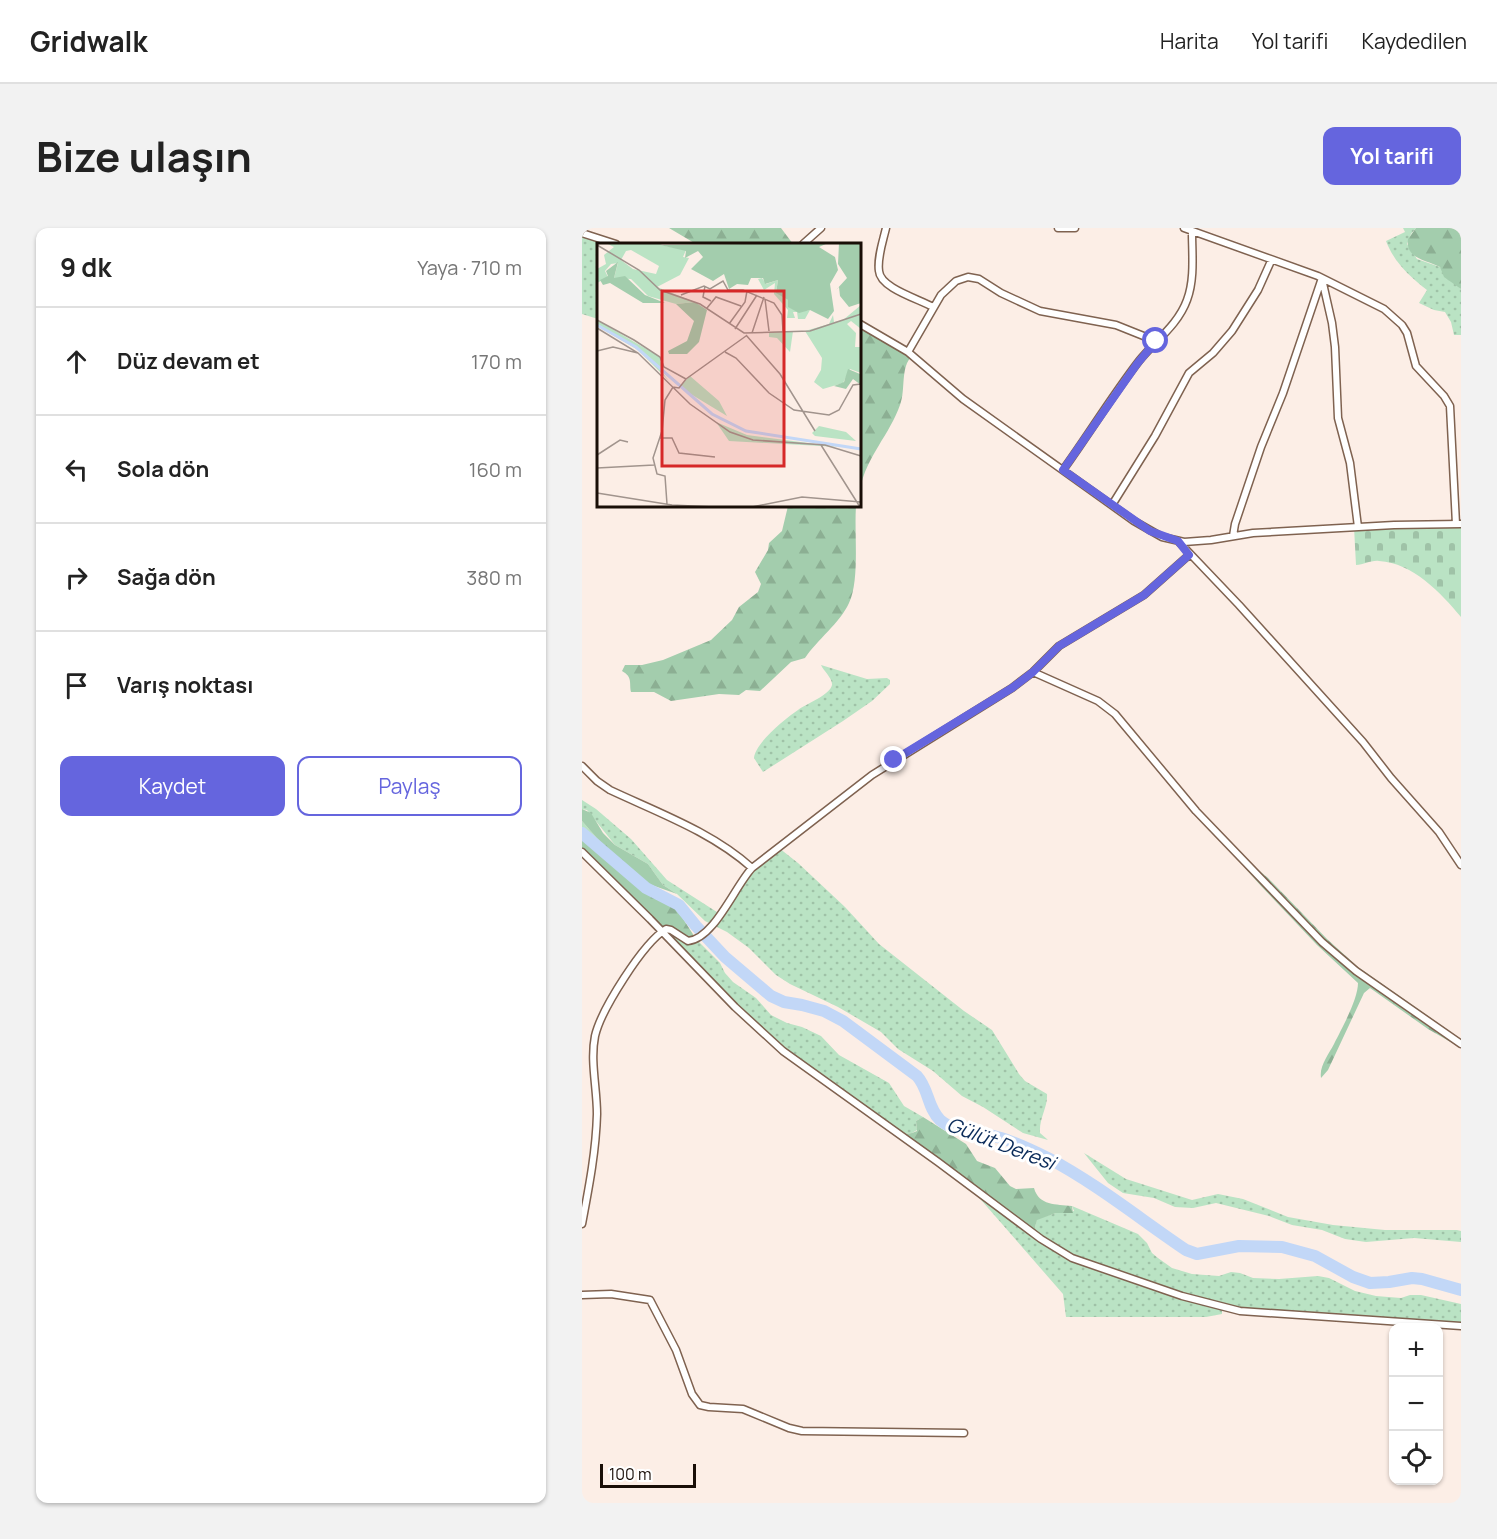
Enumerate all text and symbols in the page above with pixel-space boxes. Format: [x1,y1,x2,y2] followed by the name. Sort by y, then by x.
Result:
[30,22,147,60] text: Gridwalk
[1160,27,1219,55] text: Harita
[1252,27,1328,55] text: Yol tarifi
[1361,27,1467,55] text: Kaydedilen
[36,127,252,185] text: Bize ulaşın
[1323,127,1461,185] button: Yol tarifi
[597,243,861,507] inset map
[60,249,111,285] text: 9 dk
[417,254,522,281] text: Yaya · 710 m
[1142,327,1168,353] route start
[60,345,93,378] icon: ahead
[117,346,260,376] text: Düz devam et
[471,348,522,375] text: 170 m
[60,453,93,486] icon: left
[117,454,209,484] text: Sola dön
[469,456,522,483] text: 160 m
[60,561,93,594] icon: right
[117,562,216,592] text: Sağa dön
[466,564,522,591] text: 380 m
[60,669,93,702] icon: arrive
[117,670,253,700] text: Varış noktası
[880,746,906,772] route end
[60,756,285,816] button: Kaydet
[297,756,522,816] button: Paylaş
[943,1110,1061,1177] water label: Gülüt Deresi
[1389,1323,1443,1485] map controls
[1389,1323,1443,1377] button: +
[1389,1377,1443,1431] button: −
[1389,1431,1443,1485] button: locate
[600,1461,696,1488] scale bar
[609,1463,652,1485] text: 100 m

